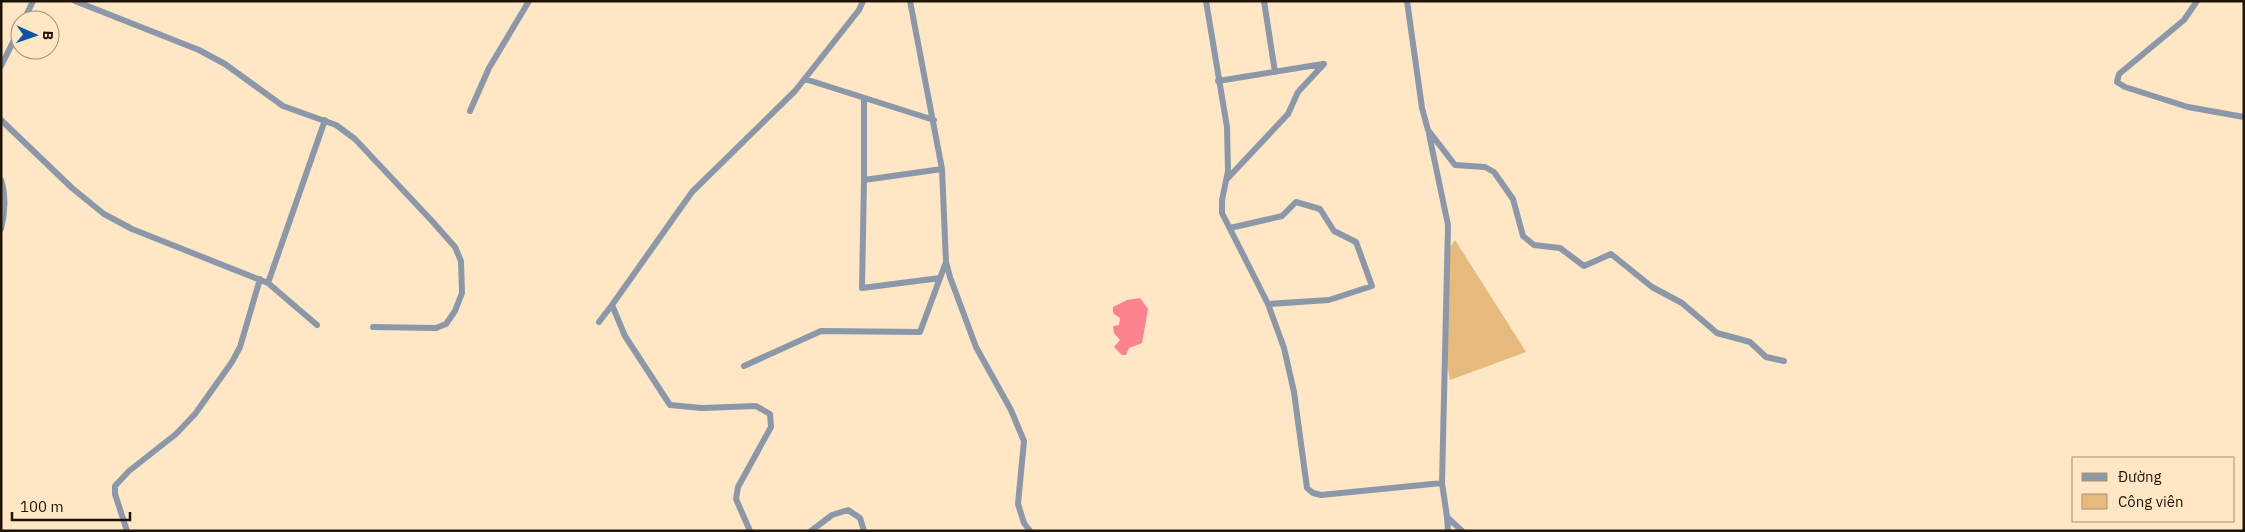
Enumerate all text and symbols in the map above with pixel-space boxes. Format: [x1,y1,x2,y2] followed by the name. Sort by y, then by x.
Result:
[10,10,60,60] north arrow
[39,30,57,40] text: B
[2072,457,2235,522] legend
[2118,467,2162,486] text: Đường
[12,490,130,522] scale bar
[2118,492,2184,511] text: Công viên
[20,497,64,516] text: 100 m

